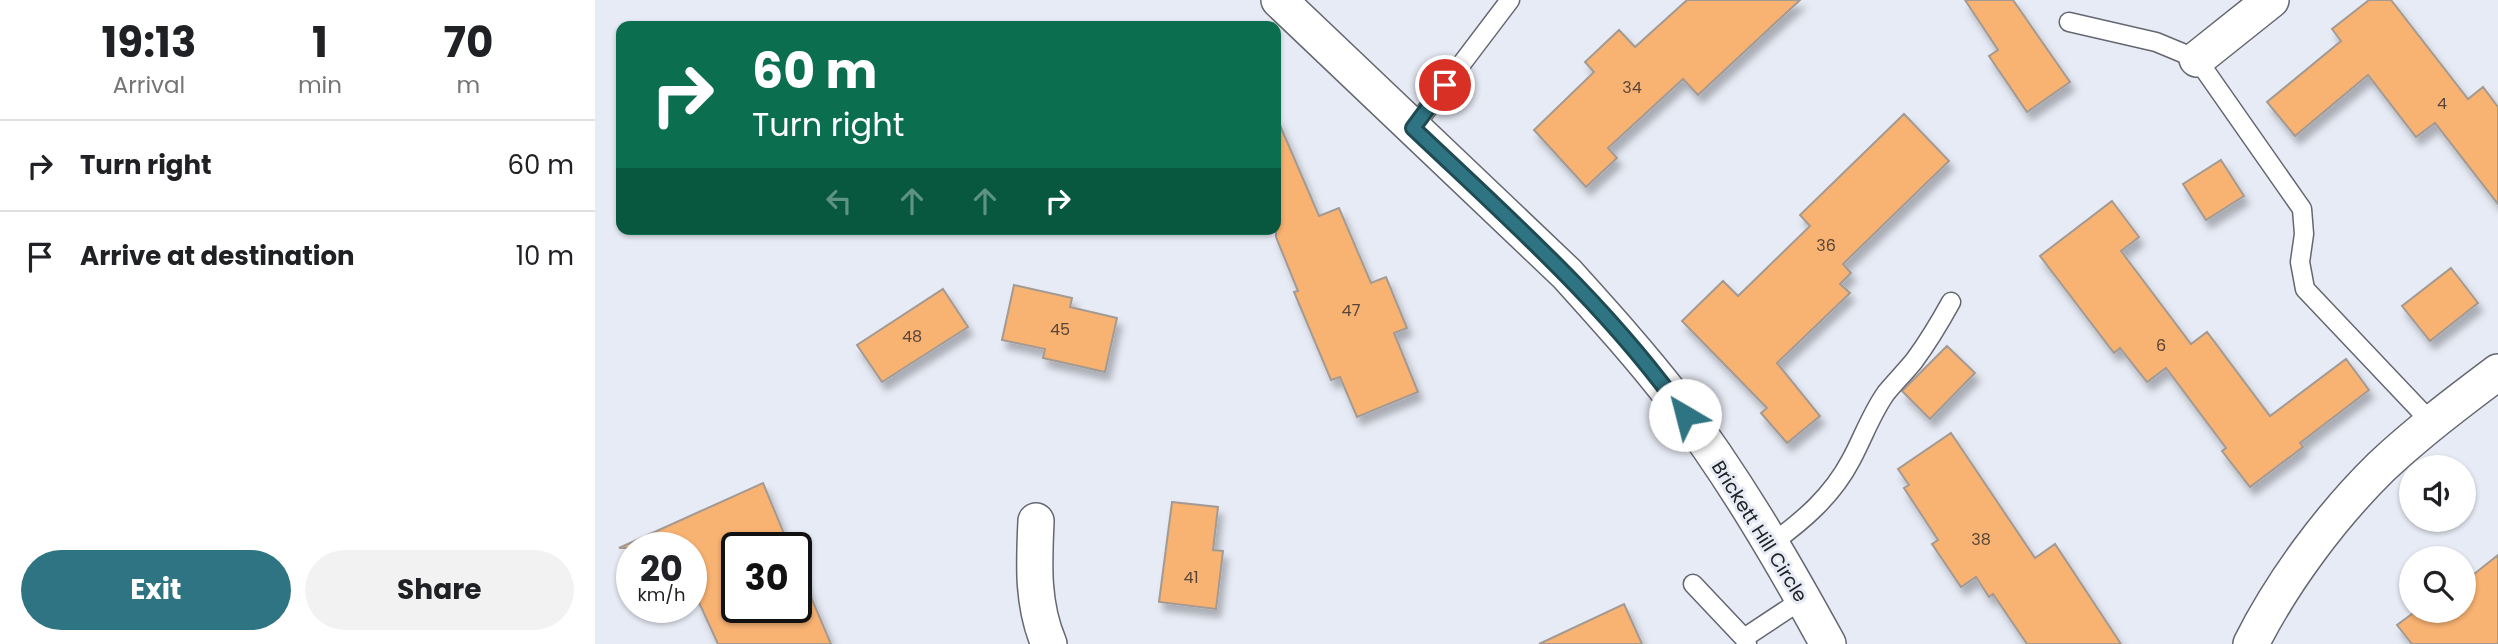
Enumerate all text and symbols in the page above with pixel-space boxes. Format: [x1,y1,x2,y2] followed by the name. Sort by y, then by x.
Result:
[102,13,196,72] text: 19:13
[312,13,328,72] text: 1
[444,13,493,72] text: 70
[752,37,877,105] text: 60 m
[637,49,728,140] icon: right
[1415,55,1475,115] pin
[1426,66,1464,104] icon: arrive
[113,69,185,101] text: Arrival
[298,69,342,101] text: min
[457,69,480,101] text: m
[1622,76,1642,99] house number: 34
[2437,92,2447,115] house number: 4
[752,102,904,147] text: Turn right
[21,147,59,185] icon: right
[80,147,212,183] text: Turn right
[507,147,574,183] text: 60 m
[820,182,858,220] icon: left
[893,182,931,220] icon: ahead
[966,182,1004,220] icon: ahead
[1039,182,1077,220] icon: right
[1816,234,1836,257] house number: 36
[21,238,59,276] icon: arrive
[80,238,355,274] text: Arrive at destination
[516,238,574,274] text: 10 m
[1342,299,1361,322] house number: 47
[1050,318,1070,341] house number: 45
[902,325,922,348] house number: 48
[2156,334,2166,357] house number: 6
[1648,378,1722,452] position arrow
[1705,455,1814,607] street label: Brickett Hill Circle
[2399,455,2476,623] map controls
[2399,455,2476,532] button: sound
[1971,528,1991,551] house number: 38
[721,532,812,623] speed limit sign: 30
[640,544,683,593] text: 20
[2399,546,2476,623] button: search
[21,550,291,630] button: Exit
[305,550,574,630] button: Share
[1183,566,1199,589] house number: 41
[638,582,685,607] text: km/h

